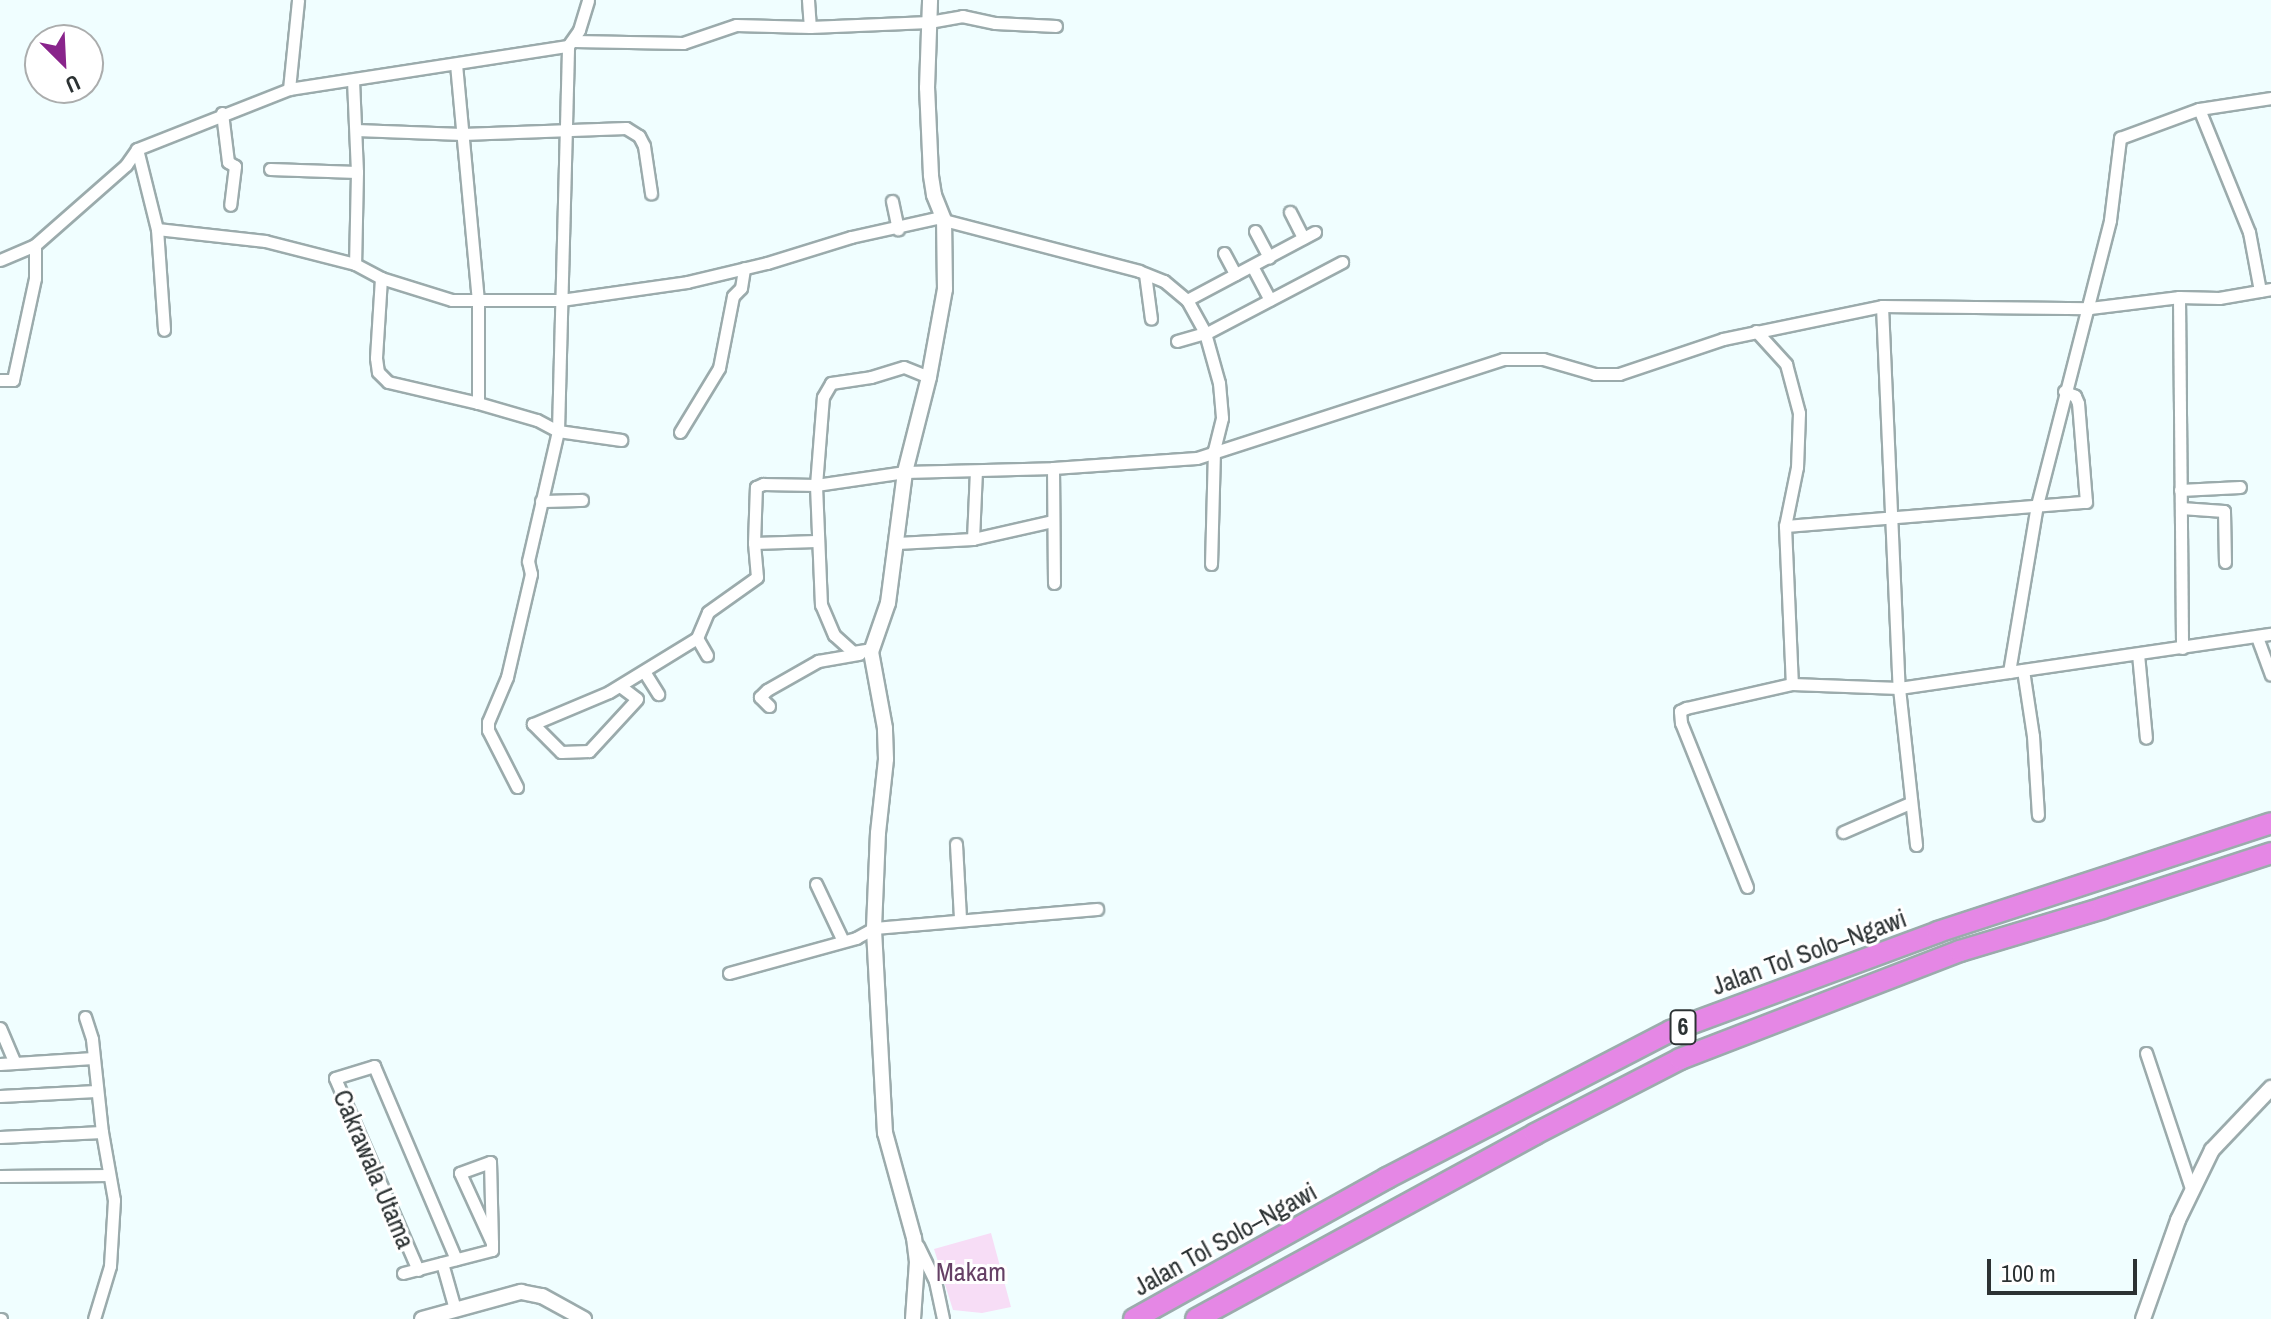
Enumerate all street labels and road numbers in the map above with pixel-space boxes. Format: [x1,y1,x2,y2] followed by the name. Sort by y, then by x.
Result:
[1707,902,1911,1002] street label: Jalan Tol Solo–Ngawi
[1669,1007,1697,1047] road number: 6
[327,1085,421,1253] street label: Cakrawala Utama
[1128,1176,1322,1302] street label: Jalan Tol Solo–Ngawi

